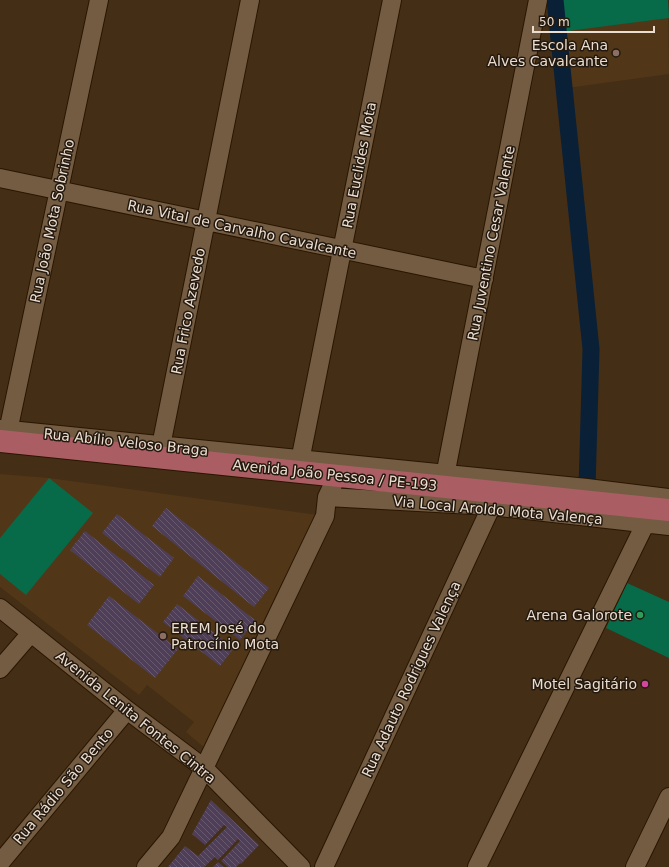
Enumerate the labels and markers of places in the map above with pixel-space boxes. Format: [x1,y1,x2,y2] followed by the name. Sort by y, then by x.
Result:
[488,37,608,69] place label: Escola Ana Alves Cavalcante
[611,48,621,58] marker: Escola Ana Alves Cavalcante
[526,607,632,623] place label: Arena Galorote
[635,610,645,620] marker: Arena Galorote
[171,620,279,652] place label: EREM José do Patrocínio Mota
[158,631,168,641] marker: EREM José do Patrocínio Mota
[531,676,637,692] place label: Motel Sagitário
[640,679,650,689] marker: Motel Sagitário

